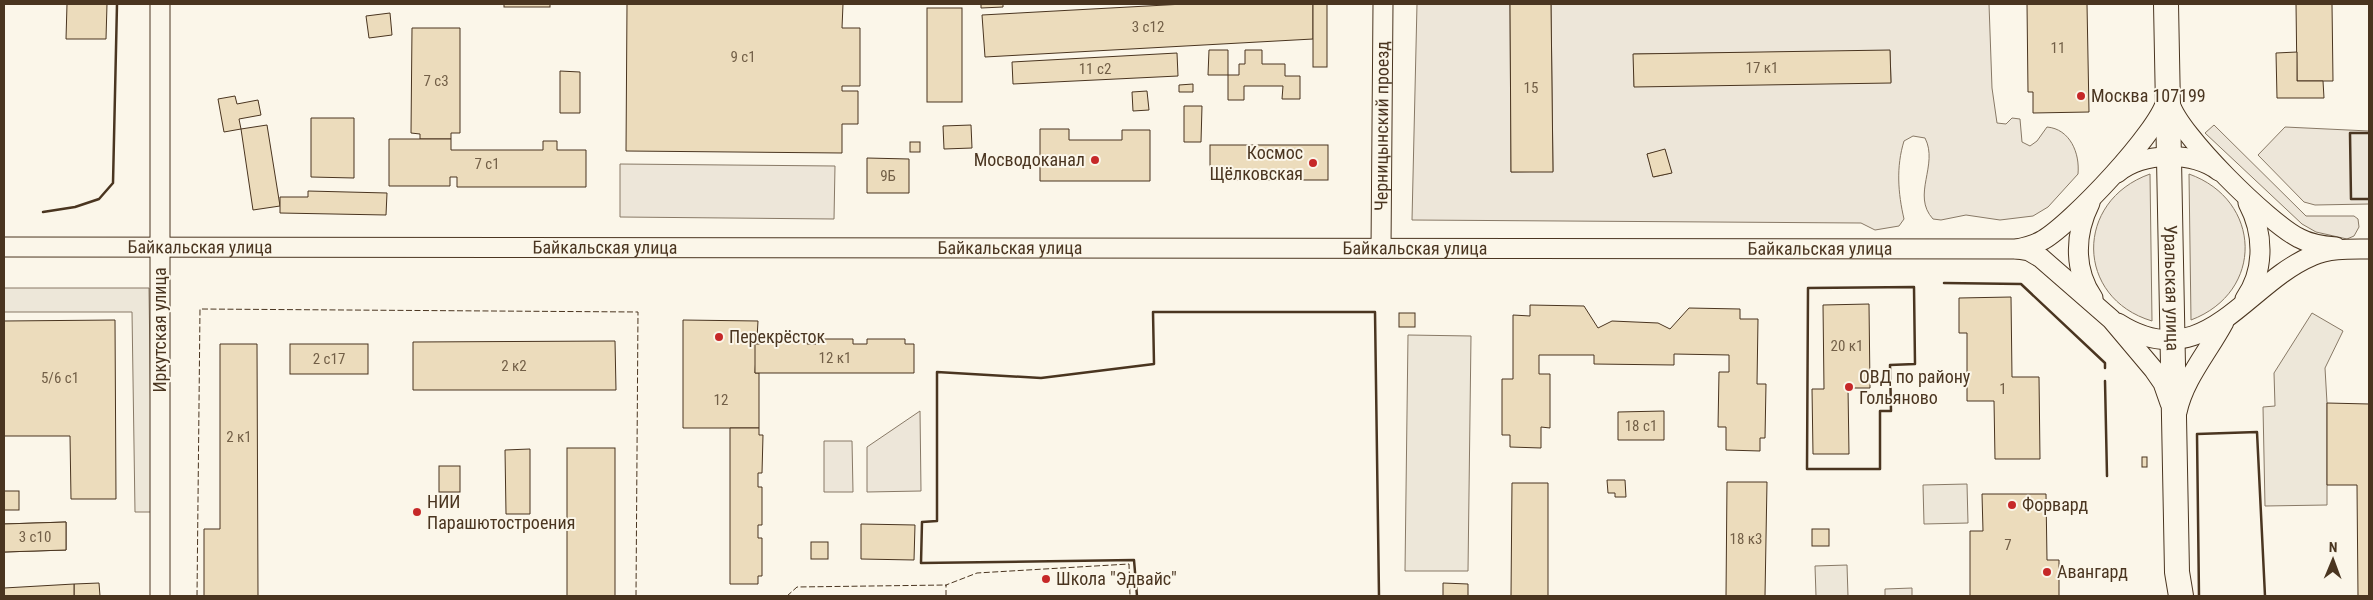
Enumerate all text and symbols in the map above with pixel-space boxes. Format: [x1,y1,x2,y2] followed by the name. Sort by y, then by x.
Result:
[1132,18,1164,36] house number: 3 с12
[2051,39,2065,57] house number: 11
[1370,41,1393,211] street label: Черницынский проезд
[730,48,756,66] house number: 9 с1
[1746,59,1778,77] house number: 17 к1
[1079,60,1111,78] house number: 11 с2
[423,72,449,90] house number: 7 с3
[1524,79,1538,97] house number: 15
[2091,85,2206,106] place label: Москва 107199
[2075,90,2087,102] marker: Москва 107199
[1209,142,1303,184] place label: Космос Щёлковская
[974,149,1085,170] place label: Мосводоканал
[1089,154,1101,166] marker: Мосводоканал
[474,155,500,173] house number: 7 с1
[1307,157,1319,169] marker: Космос Щёлковская
[880,167,896,185] house number: 9Б
[2160,225,2184,351] street label: Уральская улица
[128,236,272,257] street label: Байкальская улица
[533,237,677,258] street label: Байкальская улица
[938,237,1082,258] street label: Байкальская улица
[1343,237,1487,258] street label: Байкальская улица
[1748,238,1892,259] street label: Байкальская улица
[149,267,170,393] street label: Иркутская улица
[729,326,826,347] place label: Перекрёсток
[713,331,725,343] marker: Перекрёсток
[1831,337,1863,355] house number: 20 к1
[819,349,851,367] house number: 12 к1
[313,350,345,368] house number: 2 c17
[501,357,527,375] house number: 2 к2
[1859,366,1971,408] place label: ОВД по району Гольяново
[41,369,79,387] house number: 5/6 с1
[1999,380,2007,398] house number: 1
[1843,381,1855,393] marker: ОВД по району Гольяново
[714,391,728,409] house number: 12
[1625,417,1657,435] house number: 18 с1
[226,428,252,446] house number: 2 к1
[427,491,575,533] place label: НИИ Парашютостроения
[2022,494,2089,515] place label: Форвард
[2006,499,2018,511] marker: Форвард
[411,506,423,518] marker: НИИ Парашютостроения
[19,528,51,546] house number: 3 с10
[1730,530,1762,548] house number: 18 к3
[2308,535,2358,585] north arrow
[2004,536,2012,554] house number: 7
[2329,539,2338,555] text: N
[2057,561,2128,582] place label: Авангард
[2041,566,2053,578] marker: Авангард
[1056,568,1177,589] place label: Школа "Эдвайс"
[1040,573,1052,585] marker: Школа "Эдвайс"

